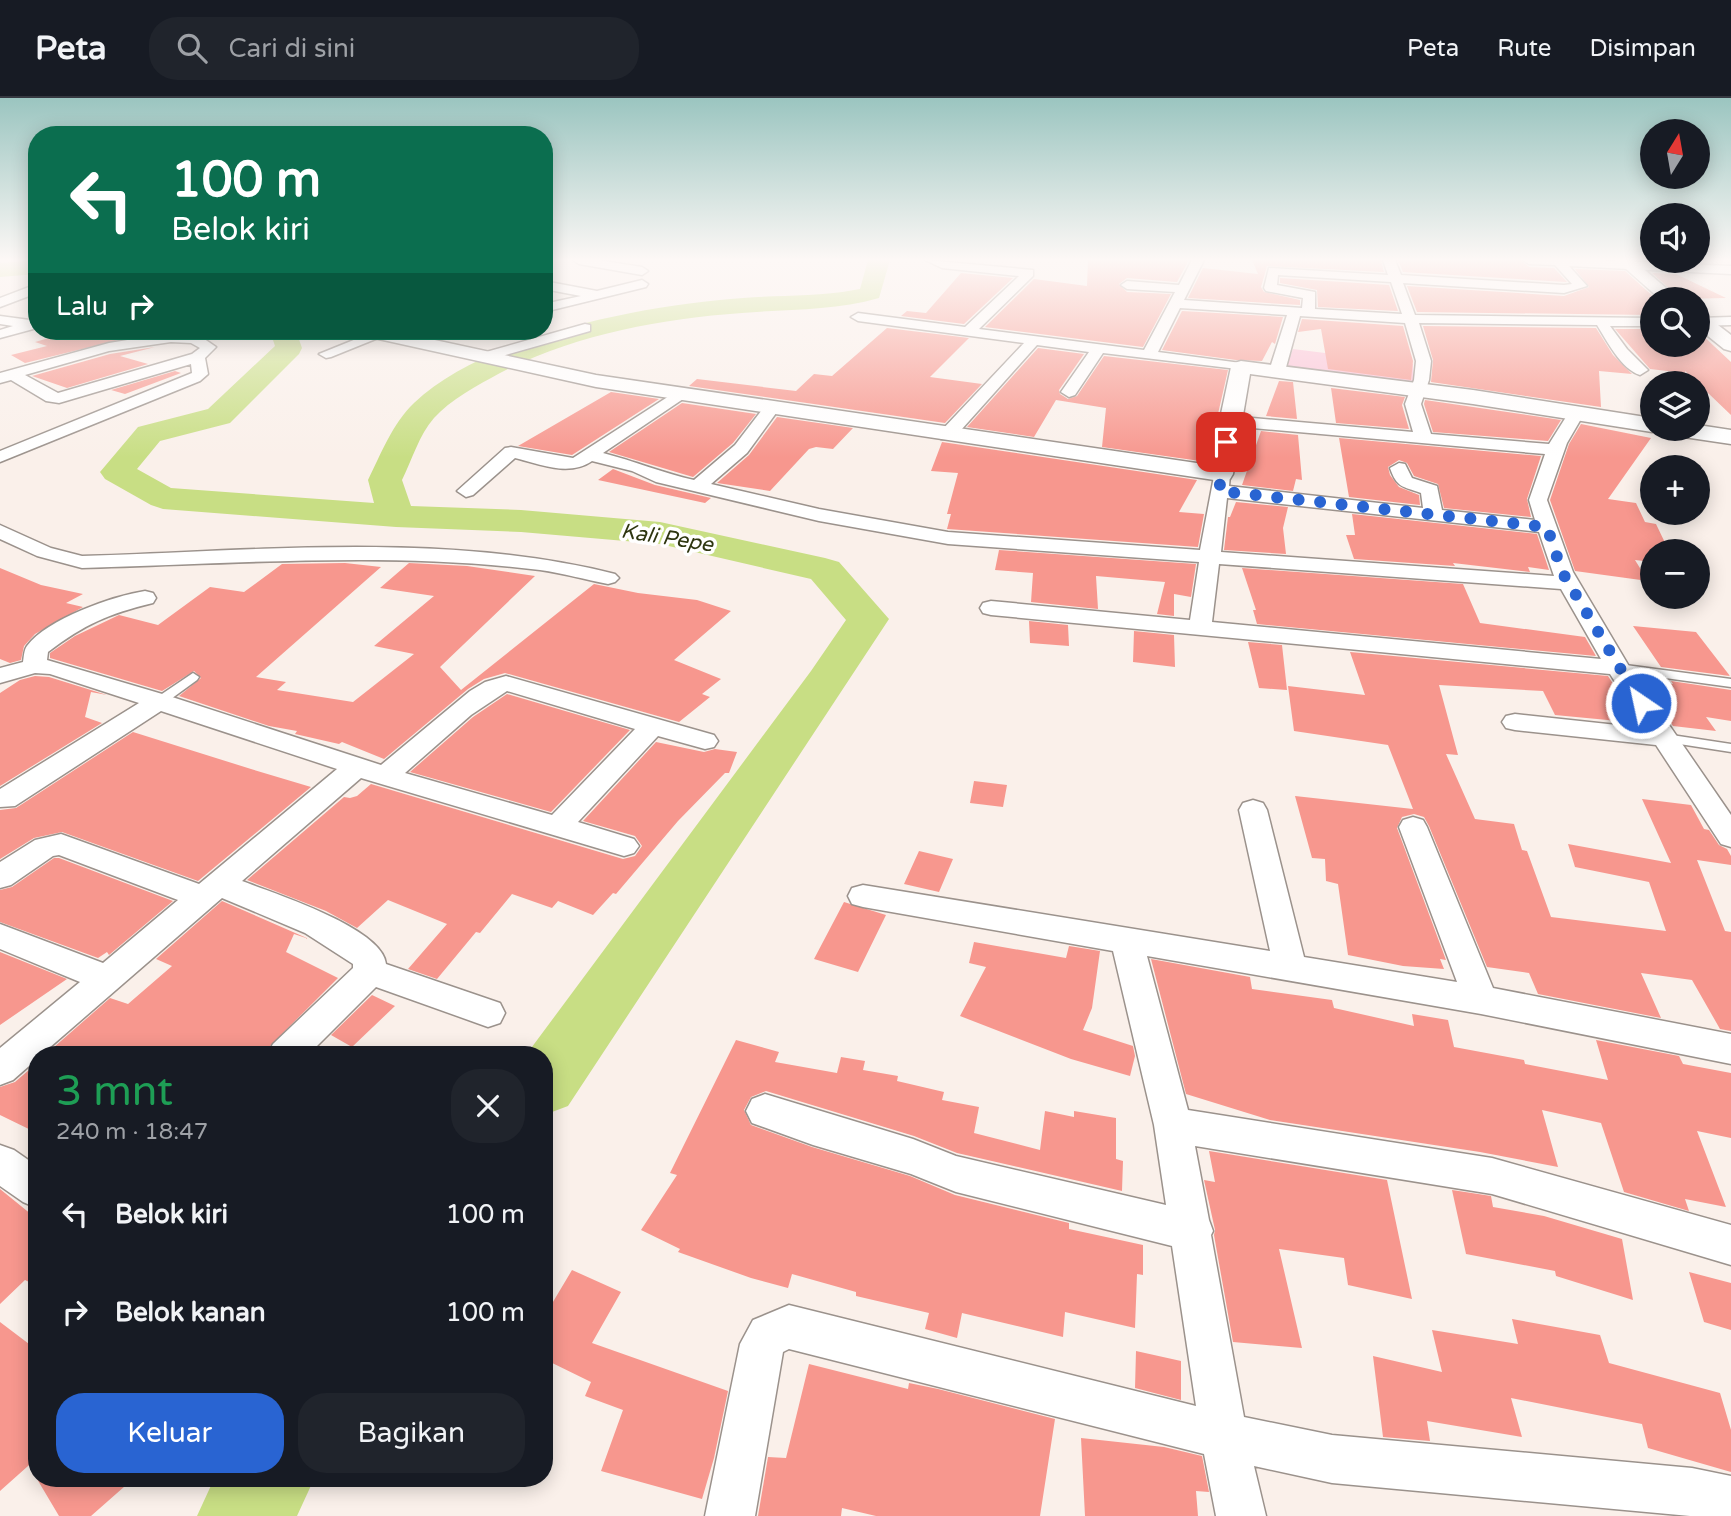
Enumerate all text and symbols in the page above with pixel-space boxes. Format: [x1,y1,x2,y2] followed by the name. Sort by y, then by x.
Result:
[149,17,639,80] search box
[35,29,107,68] text: Peta
[173,29,211,67] icon: search
[229,33,355,64] text: Cari di sini
[1407,34,1459,63] text: Peta
[1497,34,1551,63] text: Rute
[1589,34,1696,63] text: Disimpan
[1640,119,1710,189] north arrow
[1640,119,1710,609] map controls
[171,151,321,210] text: 100 m
[56,154,147,245] icon: left
[1640,203,1710,273] button: sound
[171,211,310,249] text: Belok kiri
[122,287,160,325] icon: right
[1640,287,1710,357] button: search
[56,291,108,322] text: Lalu
[1640,371,1710,441] button: layers
[1196,412,1256,472] pin
[1207,423,1245,461] icon: arrive
[1640,455,1710,525] button: +
[619,518,716,558] water label: Kali Pepe
[1640,539,1710,609] button: −
[1604,666,1678,740] position arrow
[56,1066,173,1117] text: 3 mnt
[451,1069,525,1143] button: close
[56,1118,208,1146] text: 240 m · 18:47
[56,1195,94,1233] icon: left
[115,1199,228,1230] text: Belok kiri
[445,1199,525,1230] text: 100 m
[56,1293,94,1331] icon: right
[115,1297,266,1328] text: Belok kanan
[445,1297,525,1328] text: 100 m
[56,1393,284,1473] button: Keluar
[298,1393,525,1473] button: Bagikan

